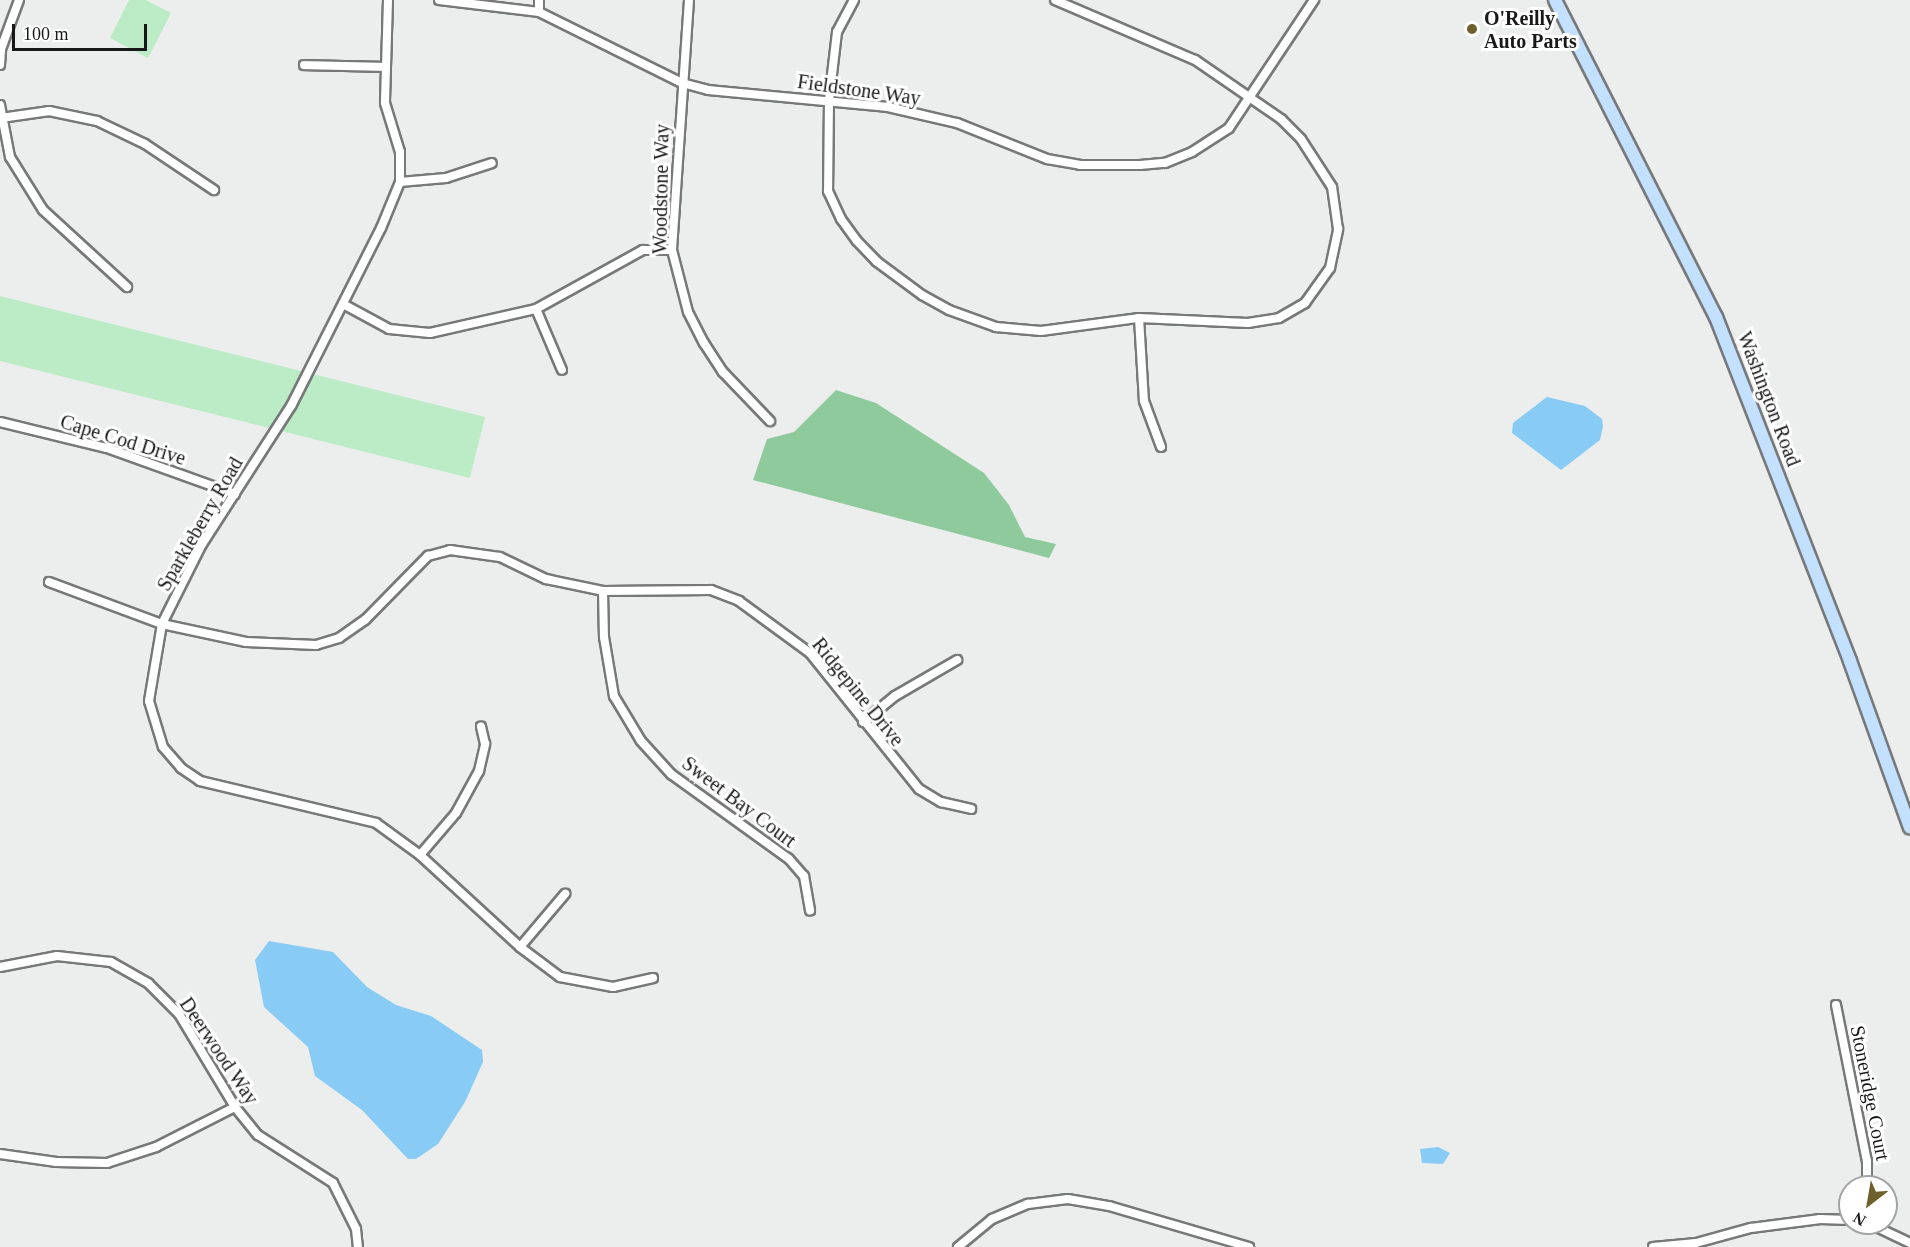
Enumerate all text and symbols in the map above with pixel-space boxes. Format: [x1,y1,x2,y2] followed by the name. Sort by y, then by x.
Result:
[1484,6,1577,53] place label: O'Reilly Auto Parts
[15,12,150,50] scale bar
[1465,22,1479,36] marker: O'Reilly Auto Parts
[23,24,69,44] text: 100 m
[796,69,922,111] street label: Fieldstone Way
[648,123,674,255] street label: Woodstone Way
[1732,328,1806,470] street label: Washington Road
[57,410,189,470] street label: Cape Cod Drive
[152,453,248,595] street label: Sparkleberry Road
[807,633,909,751] street label: Ridgepine Drive
[677,751,801,853] street label: Sweet Bay Court
[174,993,264,1109] street label: Deerwood Way
[1845,1023,1895,1163] street label: Stoneridge Court
[1838,1175,1898,1235] north arrow
[1850,1209,1869,1229] text: N

